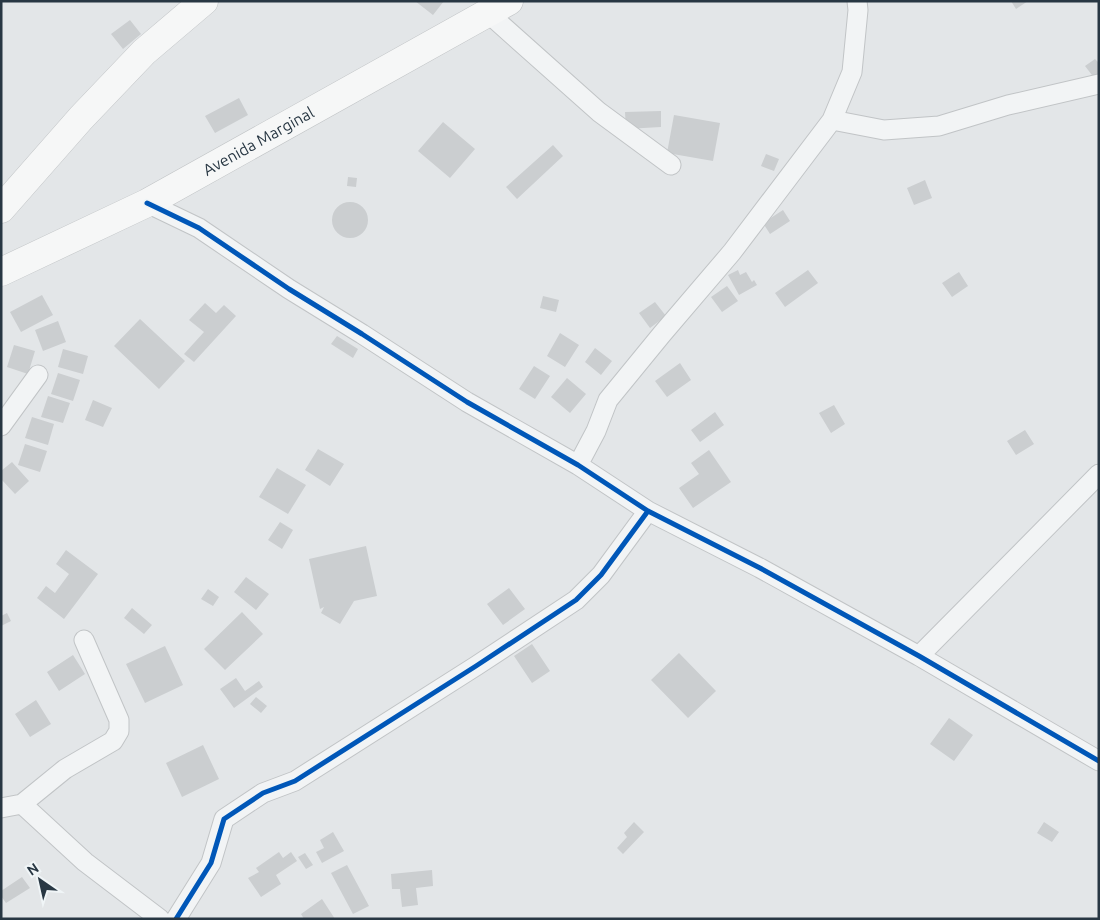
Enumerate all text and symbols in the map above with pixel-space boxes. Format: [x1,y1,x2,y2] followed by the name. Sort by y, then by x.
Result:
[200,103,317,179] street label: Avenida Marginal
[15,855,65,905] north arrow
[24,860,42,879] text: N

